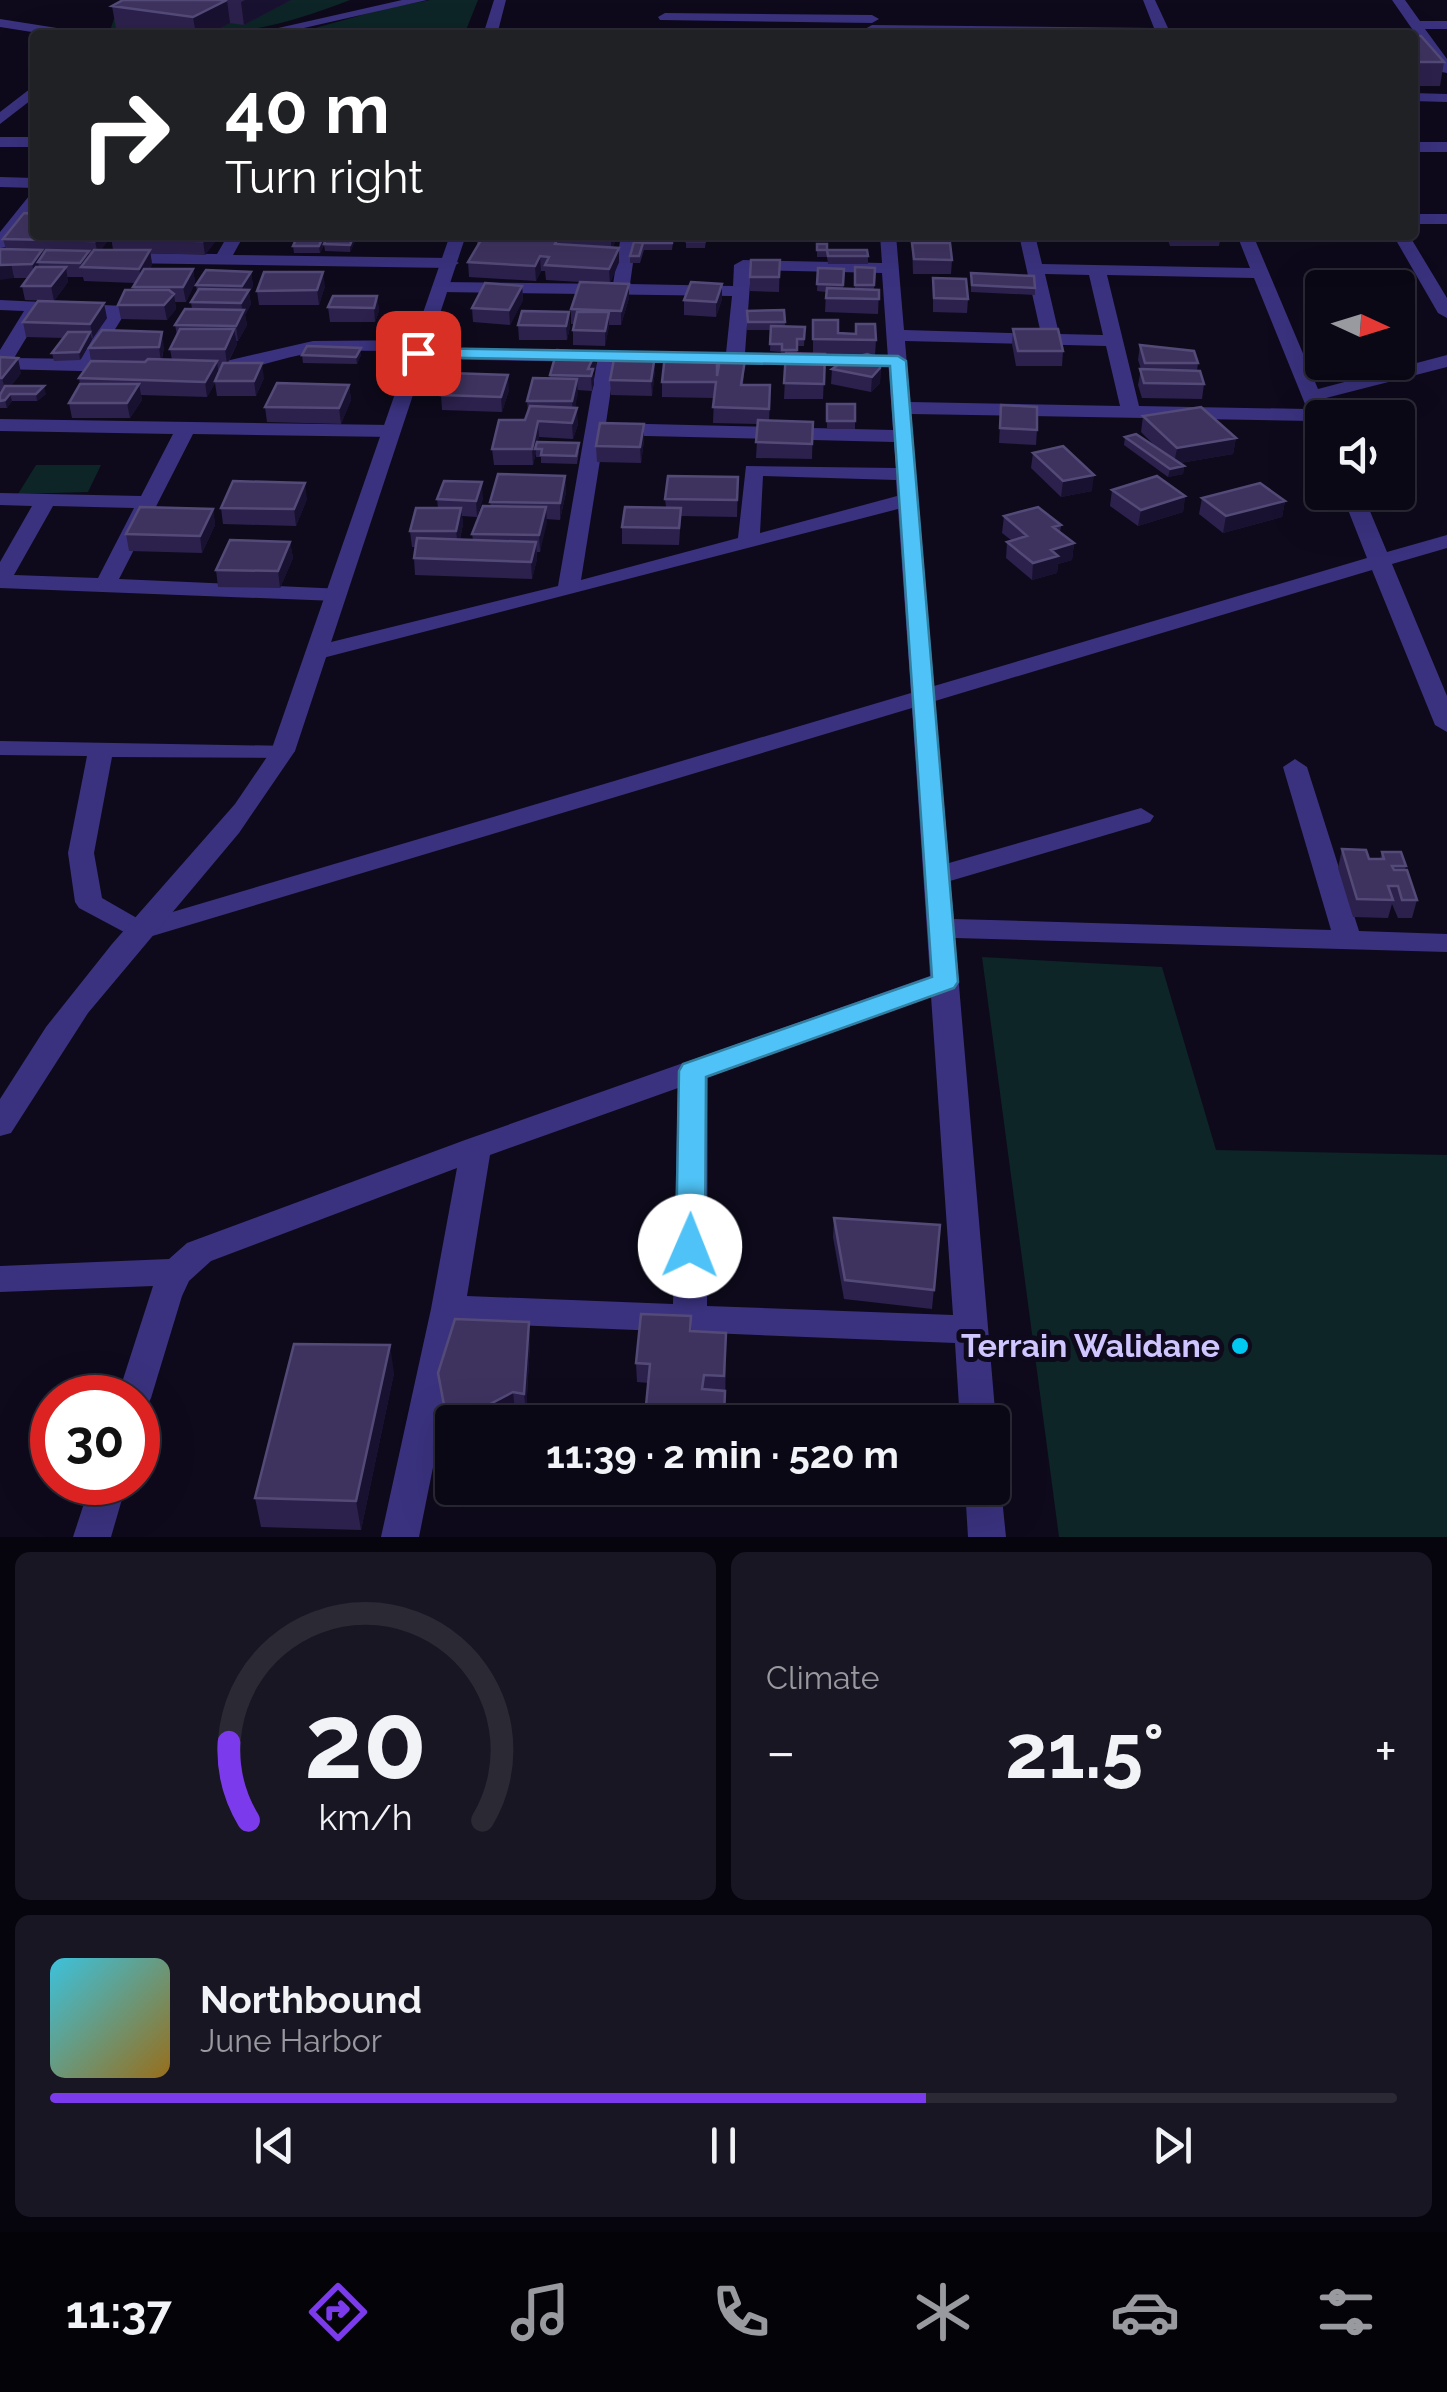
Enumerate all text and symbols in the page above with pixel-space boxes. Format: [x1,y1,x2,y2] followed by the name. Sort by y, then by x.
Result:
[225,67,390,149] text: 40 m
[60,70,190,200] icon: right
[225,151,423,204] text: Turn right
[1305,270,1415,380] north arrow
[1305,270,1415,510] map controls
[376,311,461,396] pin
[391,326,446,381] icon: arrive
[1305,400,1415,510] button: sound
[638,1194,742,1298] position arrow
[961,1327,1220,1364] place label: Terrain Walidane
[1229,1335,1251,1357] marker: Terrain Walidane
[30,1375,160,1505] speed limit sign: 30
[546,1432,899,1477] text: 11:39 · 2 min · 520 m
[766,1659,880,1696] text: Climate
[304,1680,427,1802] text: 20
[1005,1707,1164,1796] text: 21.5°
[766,1719,796,1784] text: −
[1374,1719,1397,1784] text: +
[318,1796,413,1838] text: km/h
[200,1977,422,2022] text: Northbound
[200,2022,382,2059] text: June Harbor
[247,2118,302,2173] icon: previous
[696,2118,751,2173] icon: pause
[1145,2118,1200,2173] icon: next
[303,2277,373,2347] icon: directions
[505,2277,575,2347] icon: music
[706,2277,776,2347] icon: phone
[908,2277,978,2347] icon: climate
[1110,2277,1180,2347] icon: car
[1311,2277,1381,2347] icon: filters
[66,2286,172,2339] text: 11:37

